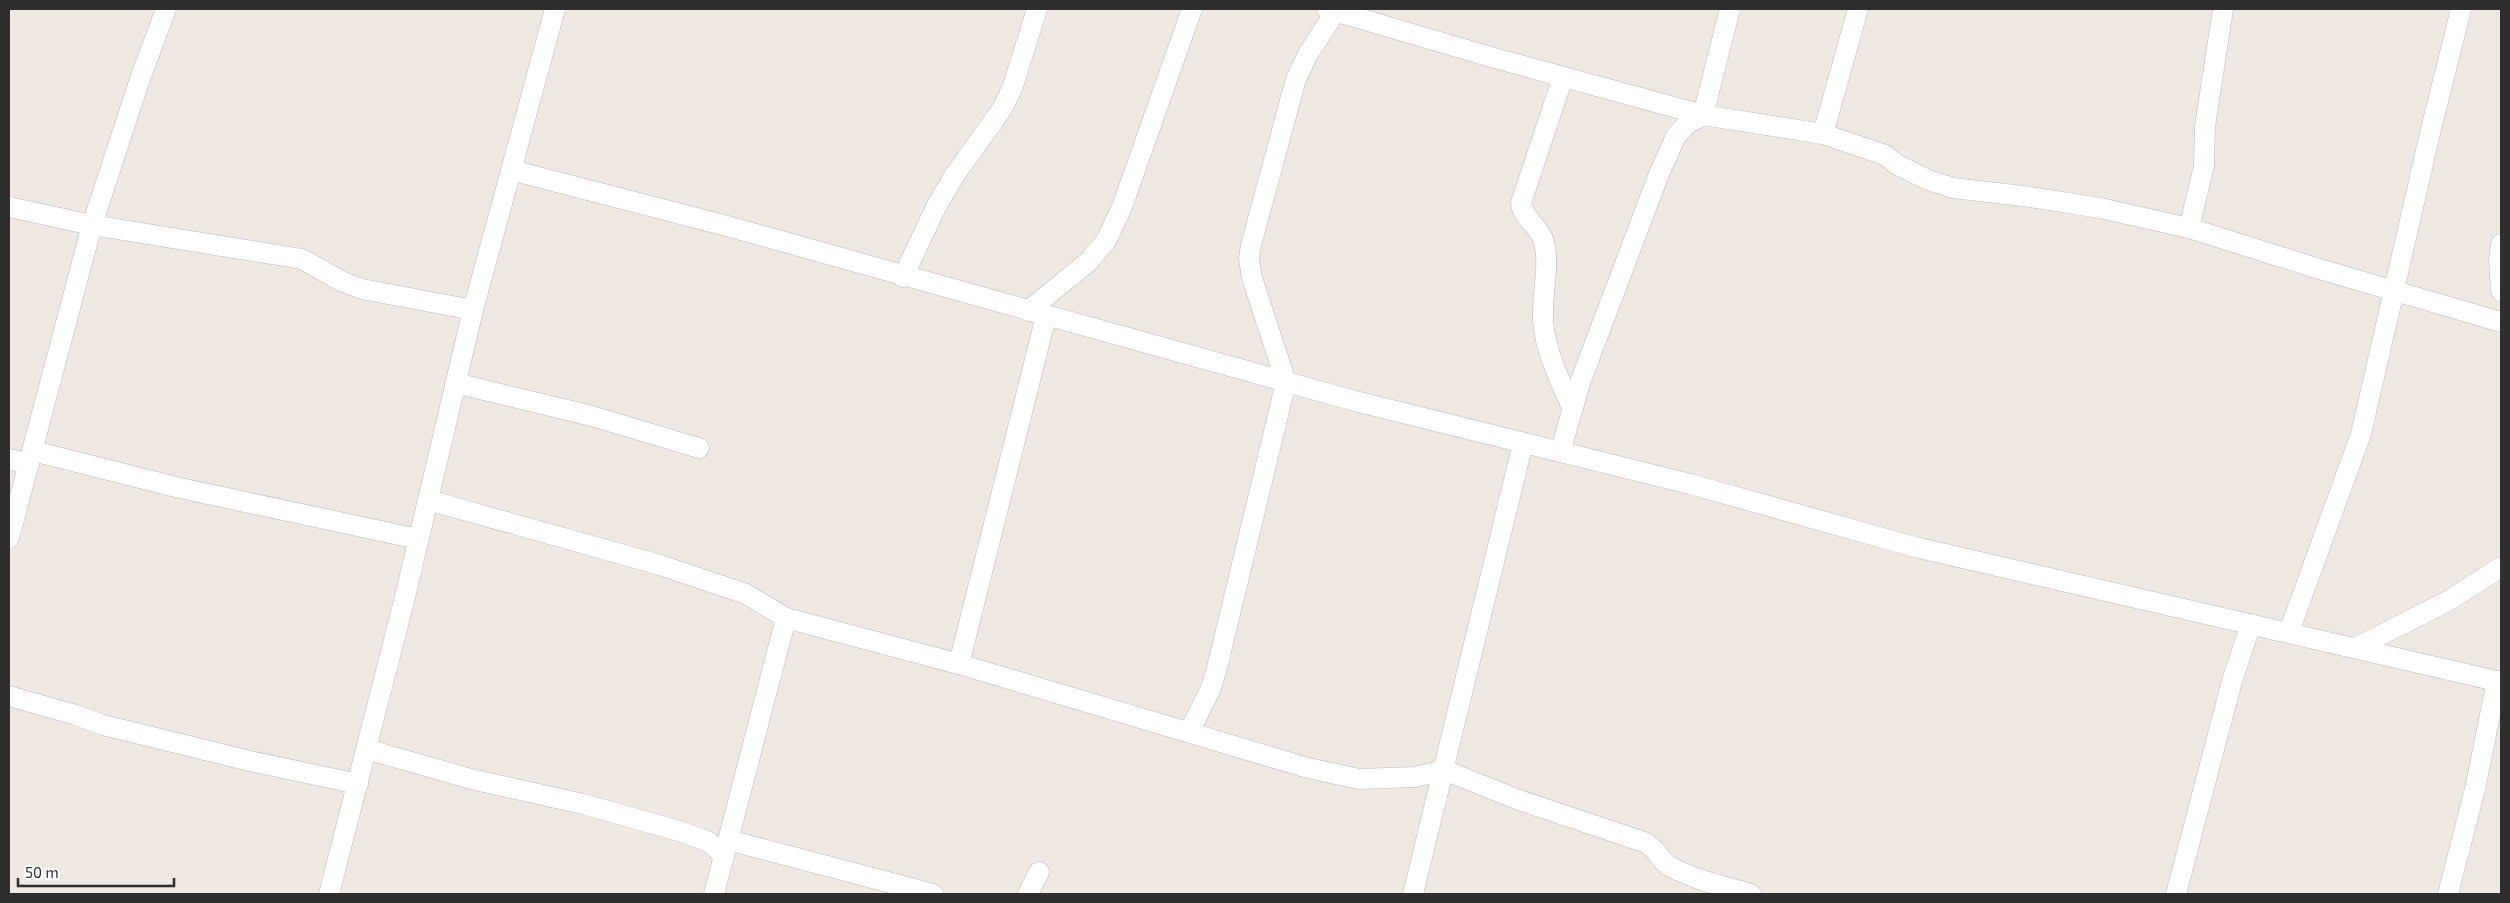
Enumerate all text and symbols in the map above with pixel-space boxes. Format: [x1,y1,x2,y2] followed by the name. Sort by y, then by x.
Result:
[18,856,174,888] scale bar
[25,863,59,881] text: 50 m

